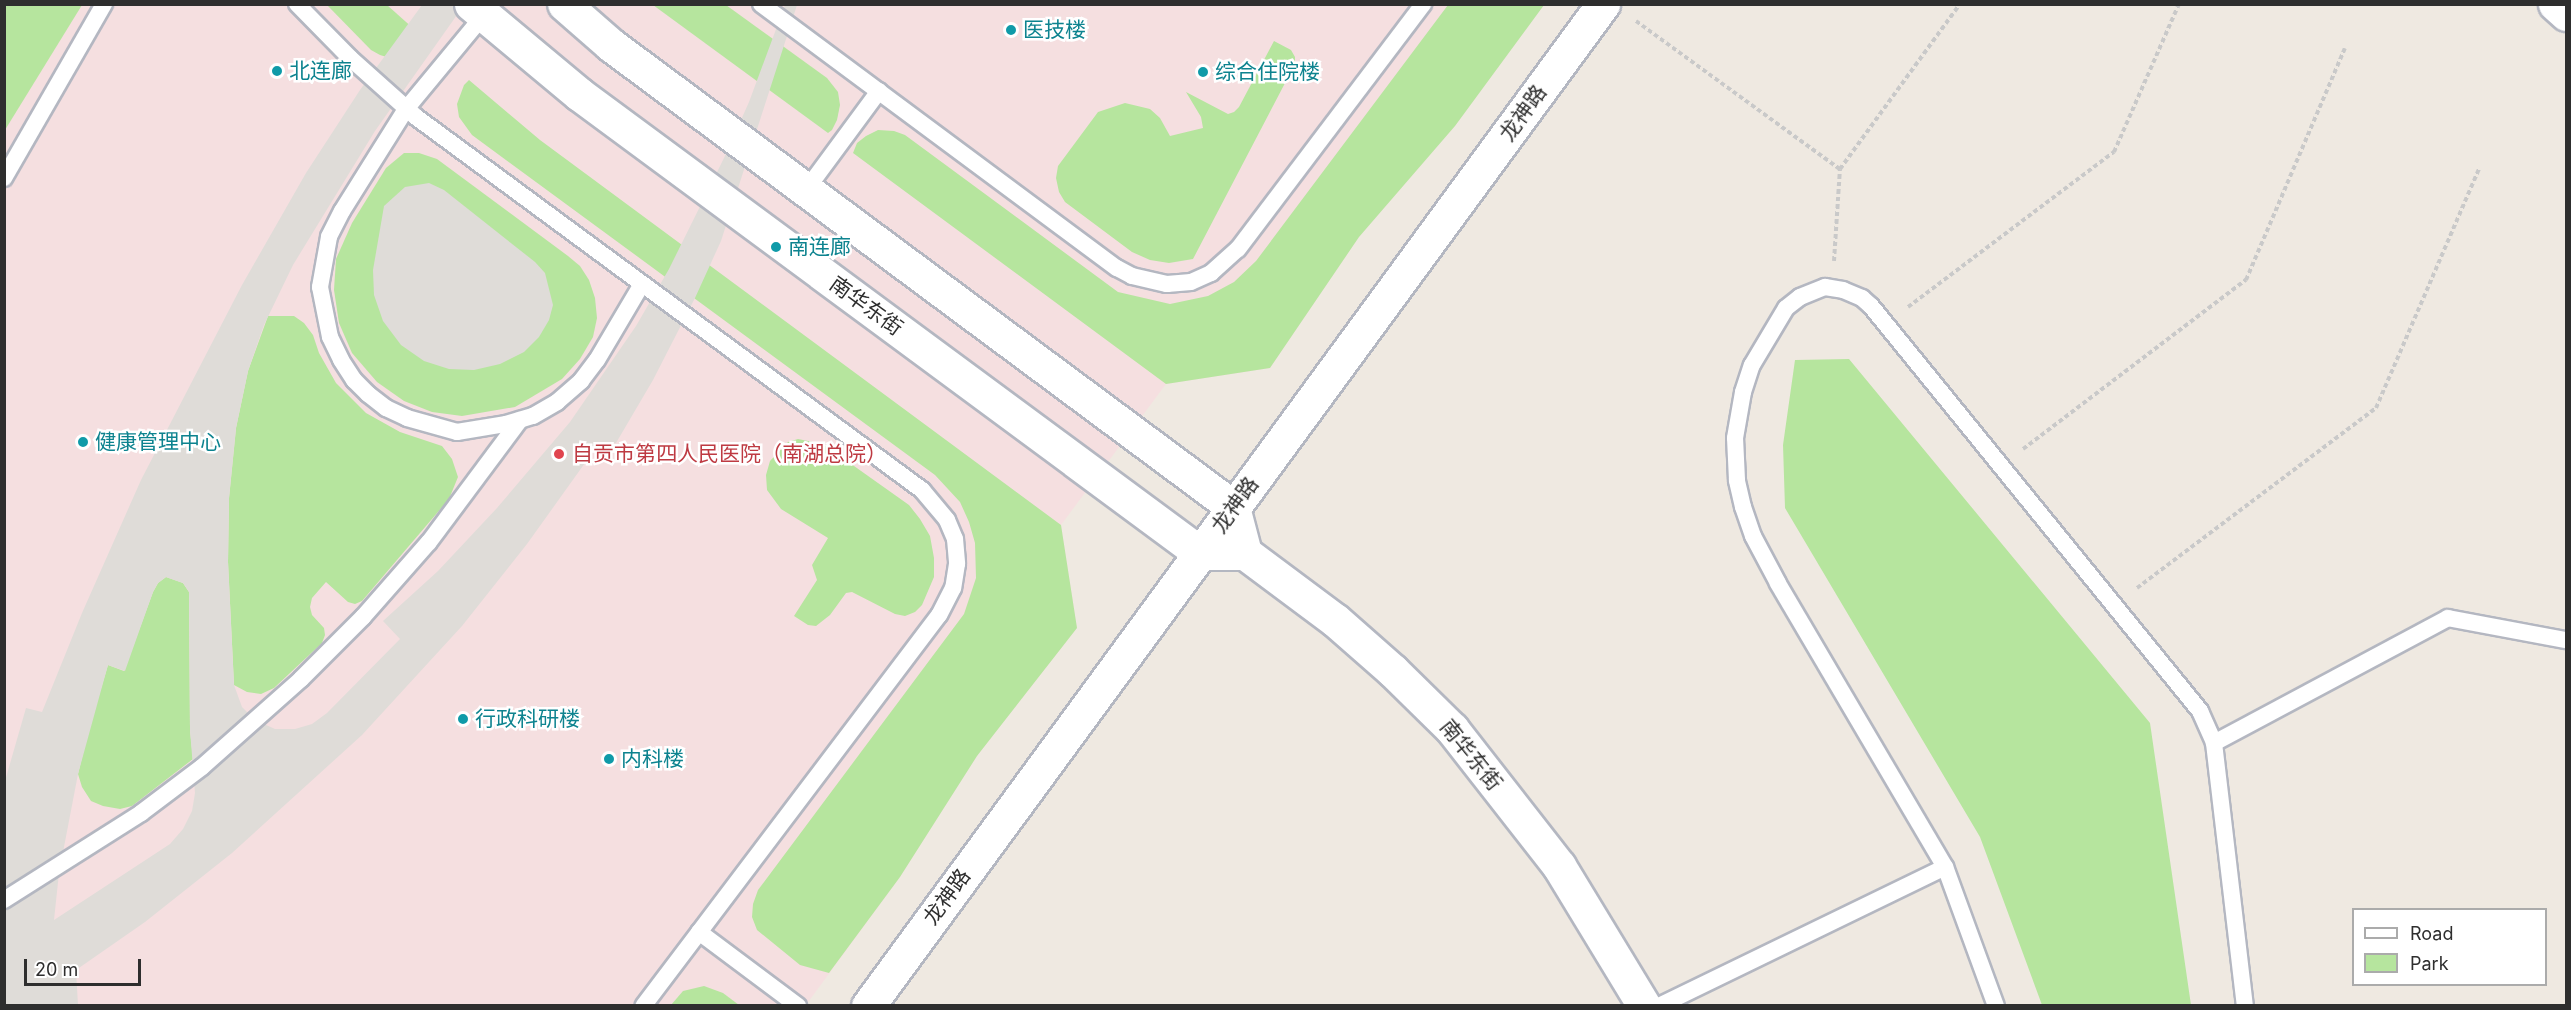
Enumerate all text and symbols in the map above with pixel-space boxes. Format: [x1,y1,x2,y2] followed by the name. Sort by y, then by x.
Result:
[1023,17,1086,43] place label: 医技楼
[1004,23,1018,37] marker: 医技楼
[289,58,352,84] place label: 北连廊
[1215,59,1320,85] place label: 综合住院楼
[270,64,284,78] marker: 北连廊
[1196,65,1210,79] marker: 综合住院楼
[1494,80,1552,146] street label: 龙神路
[788,234,851,260] place label: 南连廊
[769,240,783,254] marker: 南连廊
[825,271,907,341] street label: 南华东街
[95,429,221,455] place label: 健康管理中心
[76,435,90,449] marker: 健康管理中心
[572,441,887,467] place label: 自贡市第四人民医院（南湖总院）
[550,445,568,463] marker: 自贡市第四人民医院（南湖总院）
[1206,472,1264,538] street label: 龙神路
[475,706,580,732] place label: 行政科研楼
[456,712,470,726] marker: 行政科研楼
[1435,714,1507,796] street label: 南华东街
[621,746,684,772] place label: 内科楼
[602,752,616,766] marker: 内科楼
[918,864,976,930] street label: 龙神路
[2352,908,2547,986] legend
[2410,923,2453,944] text: Road
[27,947,144,985] scale bar
[2410,953,2449,974] text: Park
[35,959,78,980] text: 20 m

